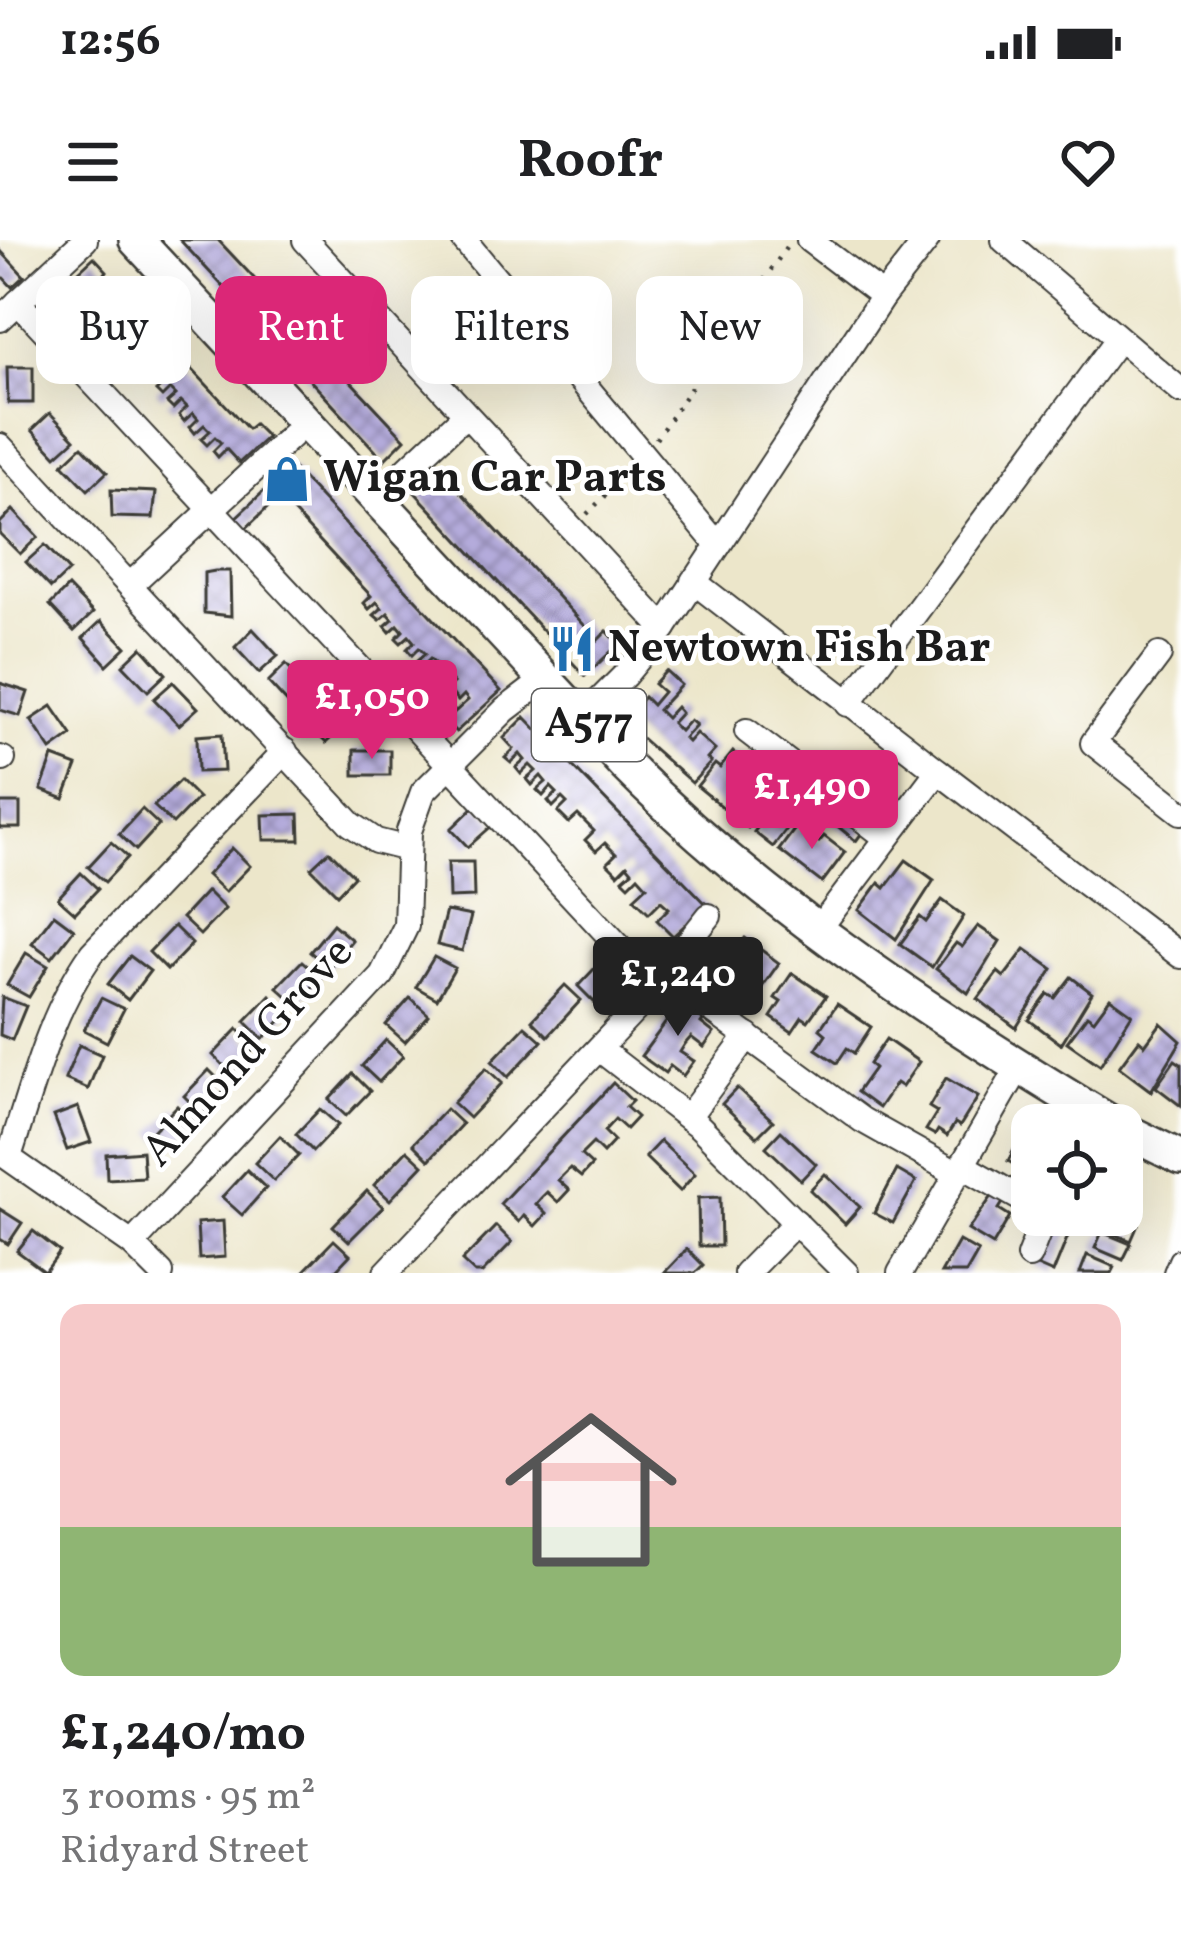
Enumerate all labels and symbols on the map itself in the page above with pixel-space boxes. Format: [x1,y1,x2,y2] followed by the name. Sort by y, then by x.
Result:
[323,448,667,511] place label: Wigan Car Parts
[262,454,312,504] shop icon: Wigan Car Parts
[608,618,990,681] place label: Newtown Fish Bar
[547,624,597,674] restaurant icon: Newtown Fish Bar
[274,660,470,762] pin: £1,050
[532,689,646,761] road number: A577
[714,750,910,852] pin: £1,490
[129,924,369,1182] street label: Almond Grove
[580,937,776,1039] pin: £1,240

